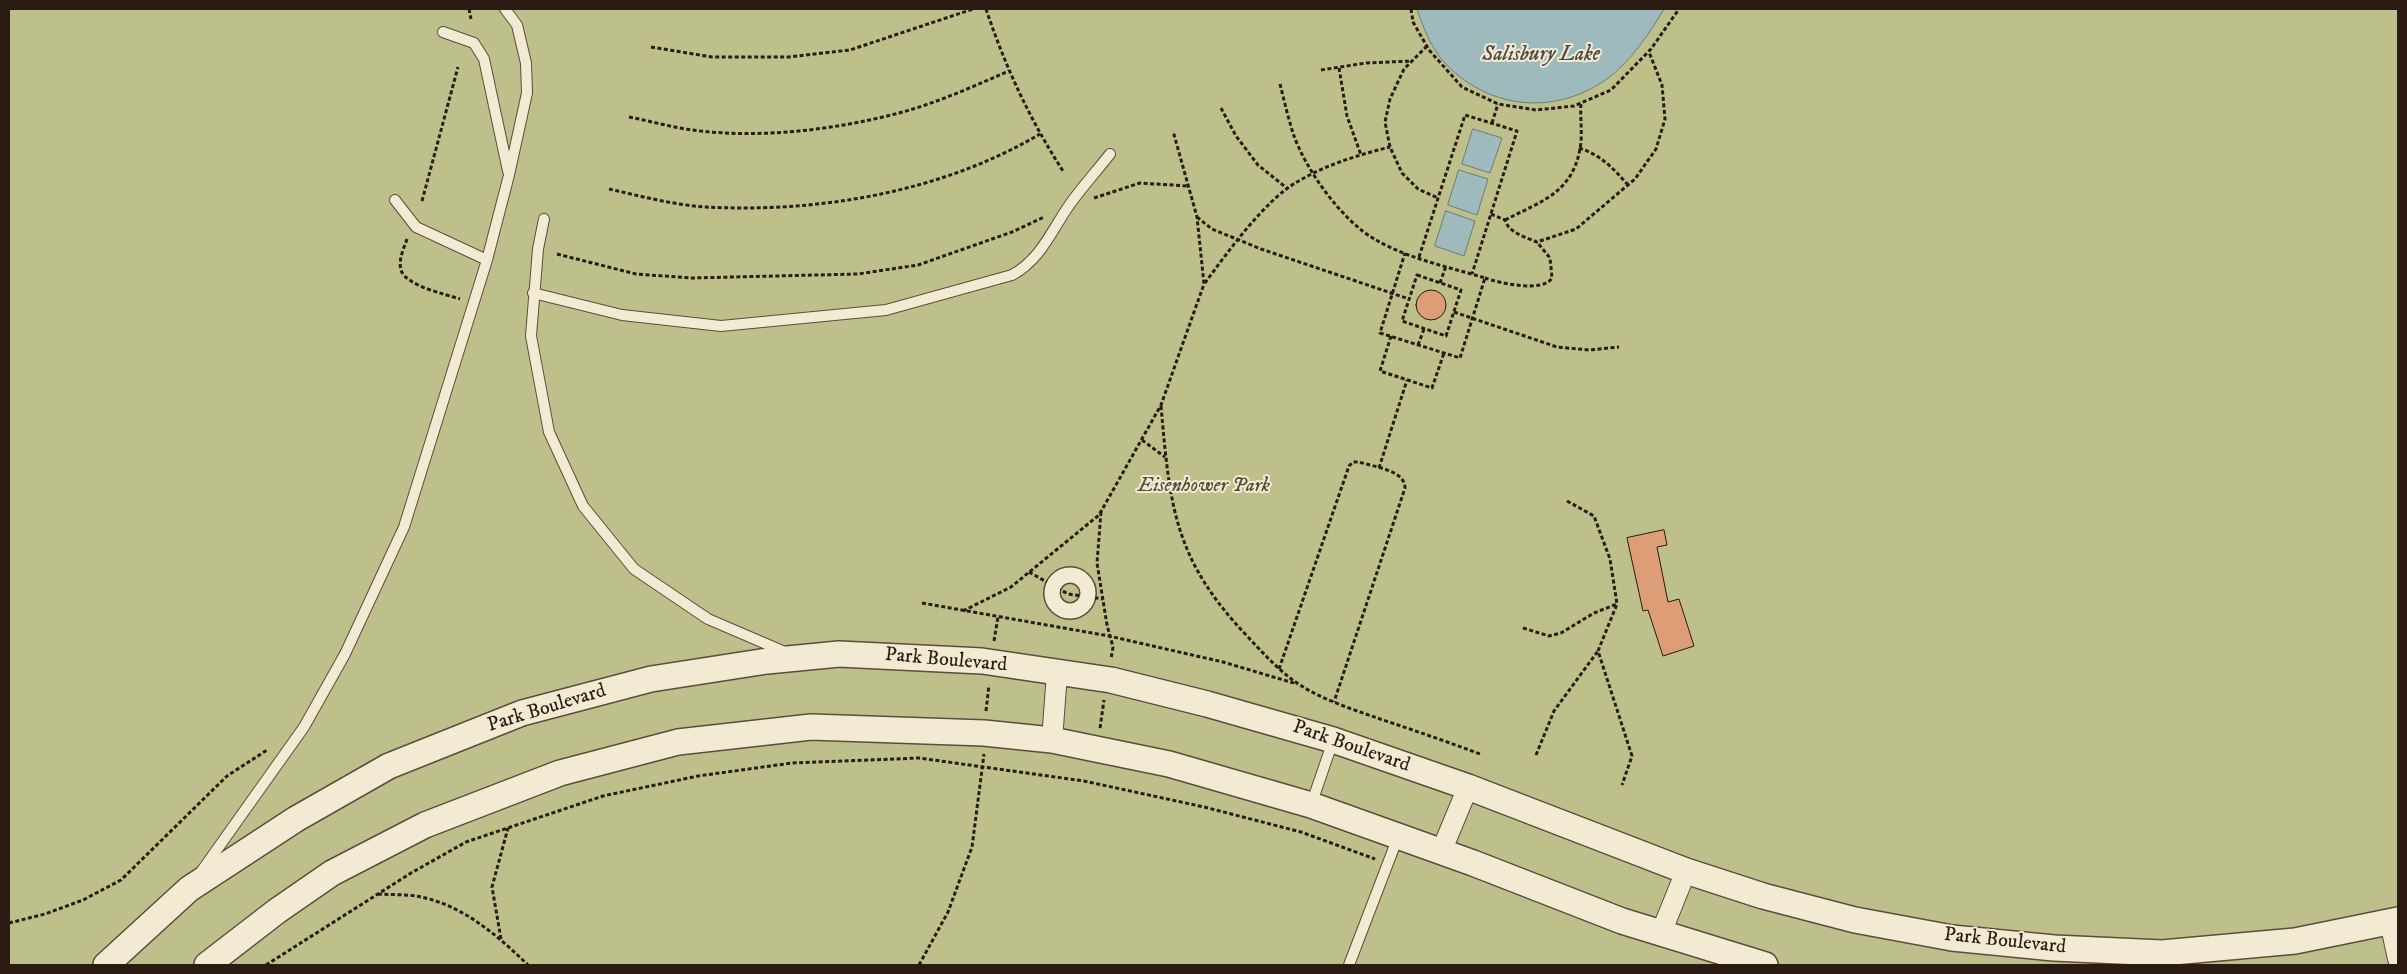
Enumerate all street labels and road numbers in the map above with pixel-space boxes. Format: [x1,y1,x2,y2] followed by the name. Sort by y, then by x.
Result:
[884,644,1008,678] street label: Park Boulevard
[485,680,609,738] street label: Park Boulevard
[1289,716,1413,778] street label: Park Boulevard
[1943,924,2067,960] street label: Park Boulevard

